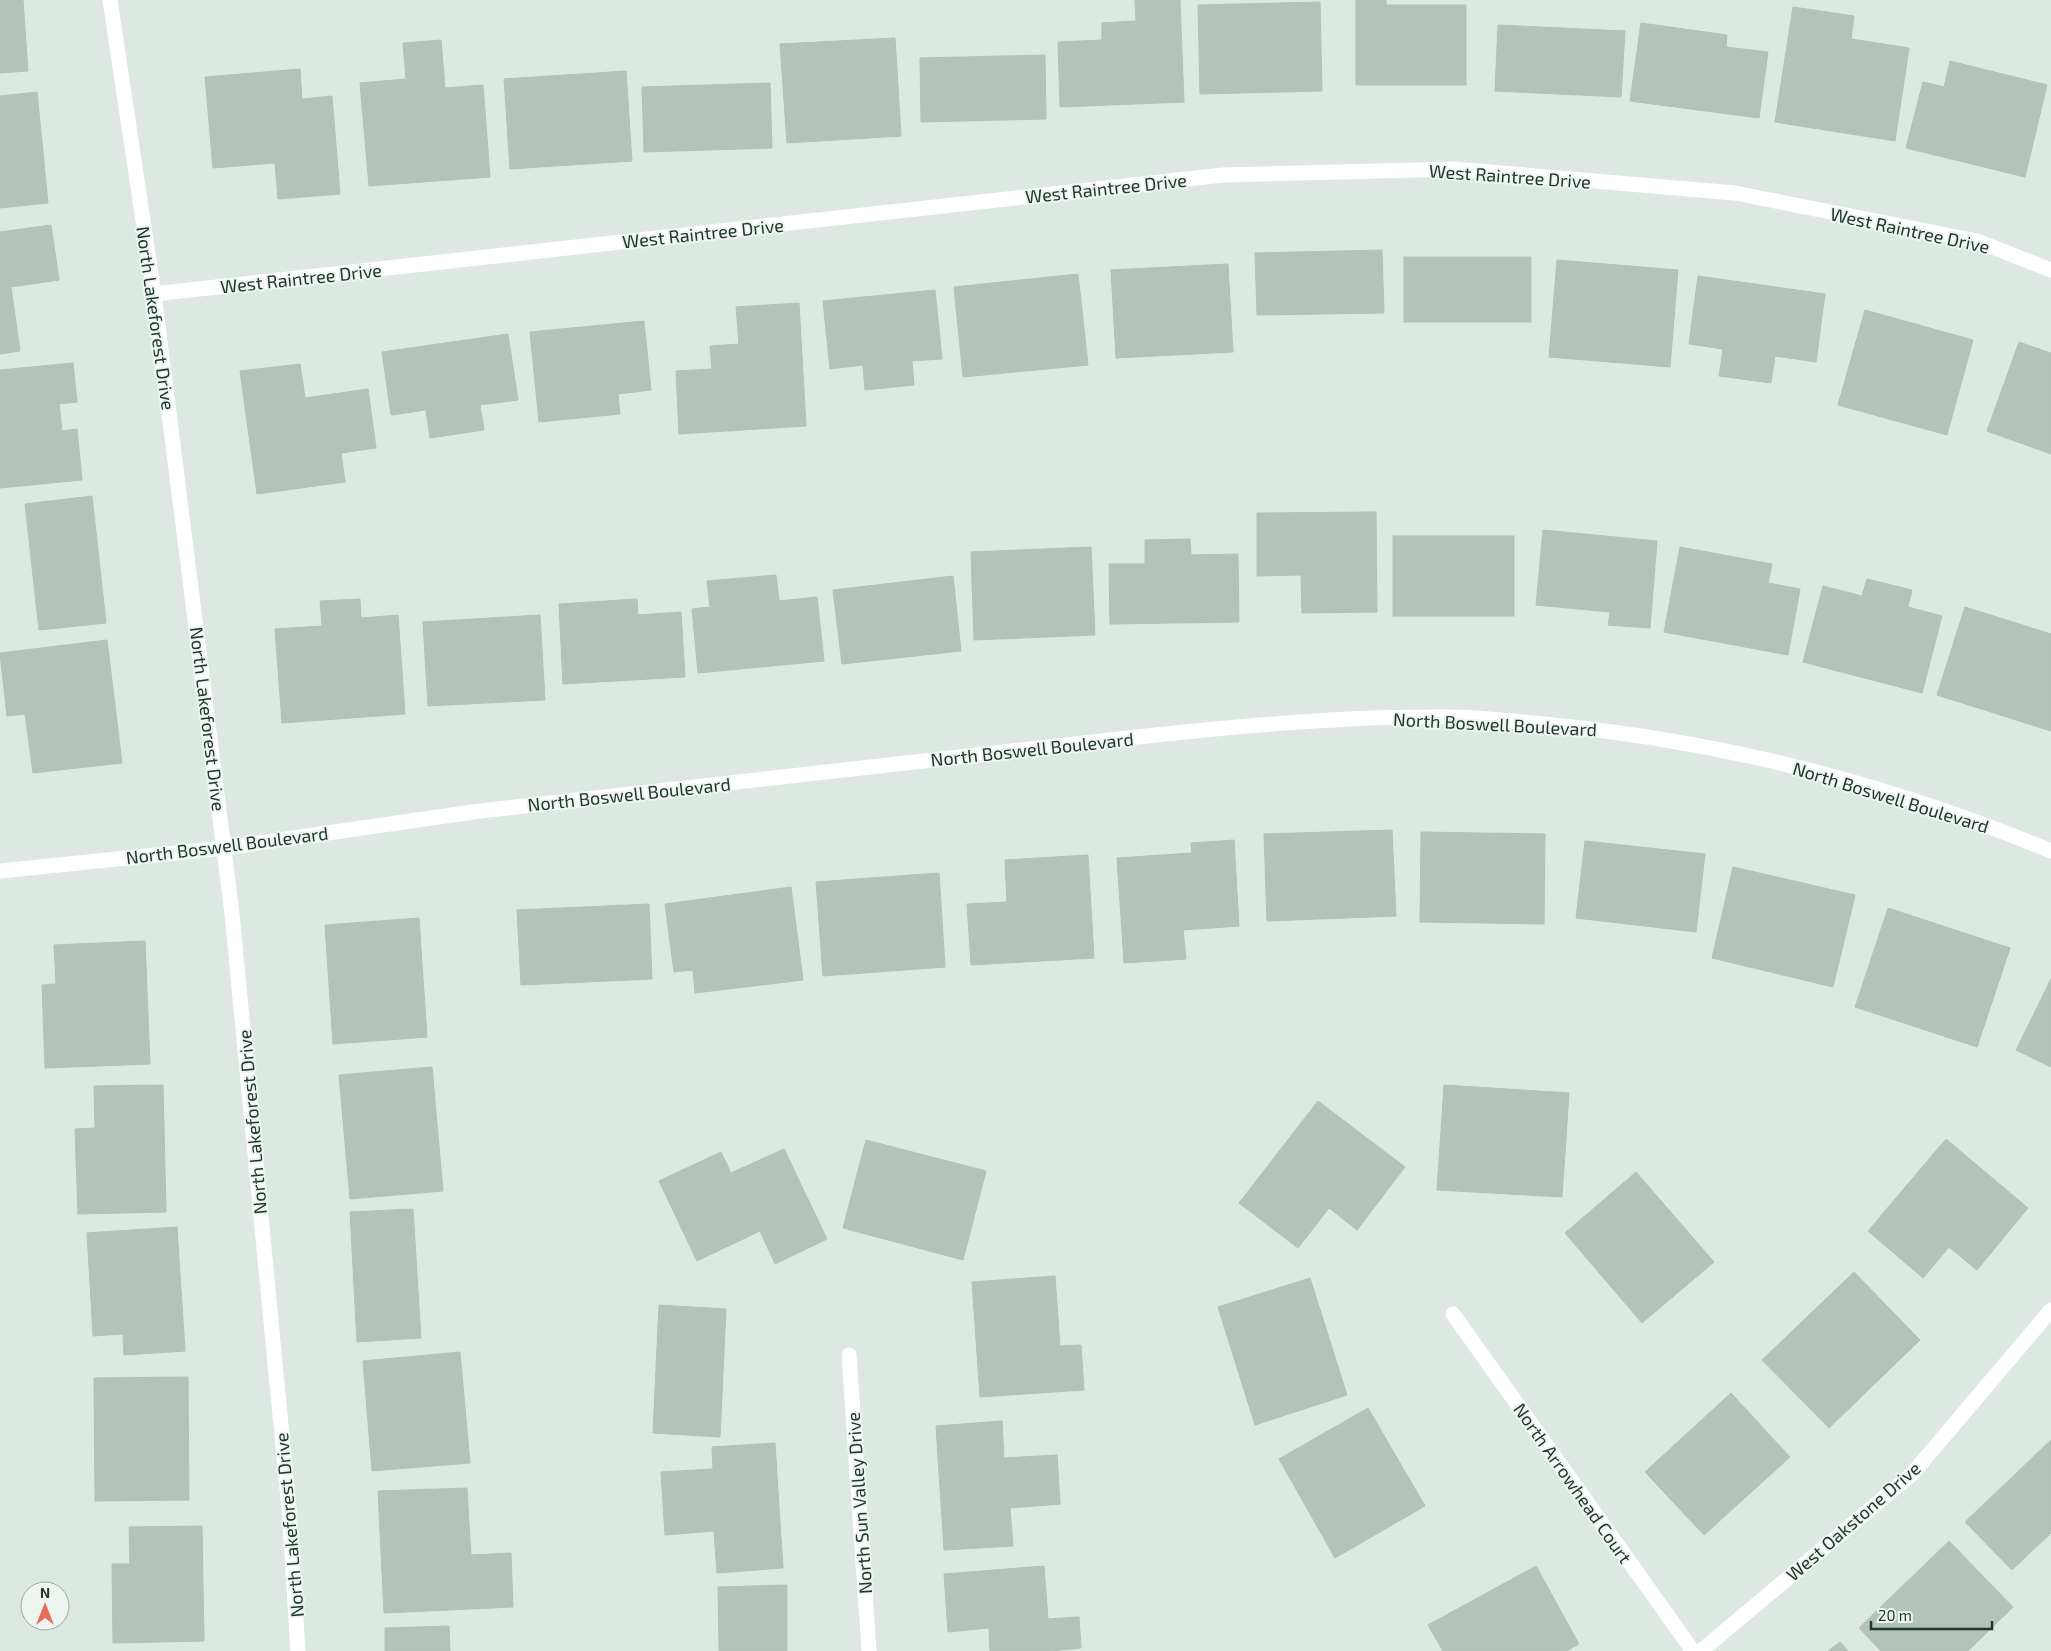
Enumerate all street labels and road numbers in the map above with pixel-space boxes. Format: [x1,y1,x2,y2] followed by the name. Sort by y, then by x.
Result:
[1428,159,1592,193] street label: West Raintree Drive
[1024,169,1188,207] street label: West Raintree Drive
[1828,202,1992,258] street label: West Raintree Drive
[621,214,785,252] street label: West Raintree Drive
[132,225,180,411] street label: North Lakeforest Drive
[219,259,383,297] street label: West Raintree Drive
[186,626,230,812] street label: North Lakeforest Drive
[1393,708,1597,740] street label: North Boswell Boulevard
[929,727,1135,771] street label: North Boswell Boulevard
[1790,757,1992,837] street label: North Boswell Boulevard
[526,772,732,816] street label: North Boswell Boulevard
[124,822,330,868] street label: North Boswell Boulevard
[233,1029,271,1215] street label: North Lakeforest Drive
[1509,1399,1637,1567] street label: North Arrowhead Court
[842,1411,876,1595] street label: North Sun Valley Drive
[270,1432,308,1618] street label: North Lakeforest Drive
[1781,1457,1925,1585] street label: West Oakstone Drive

